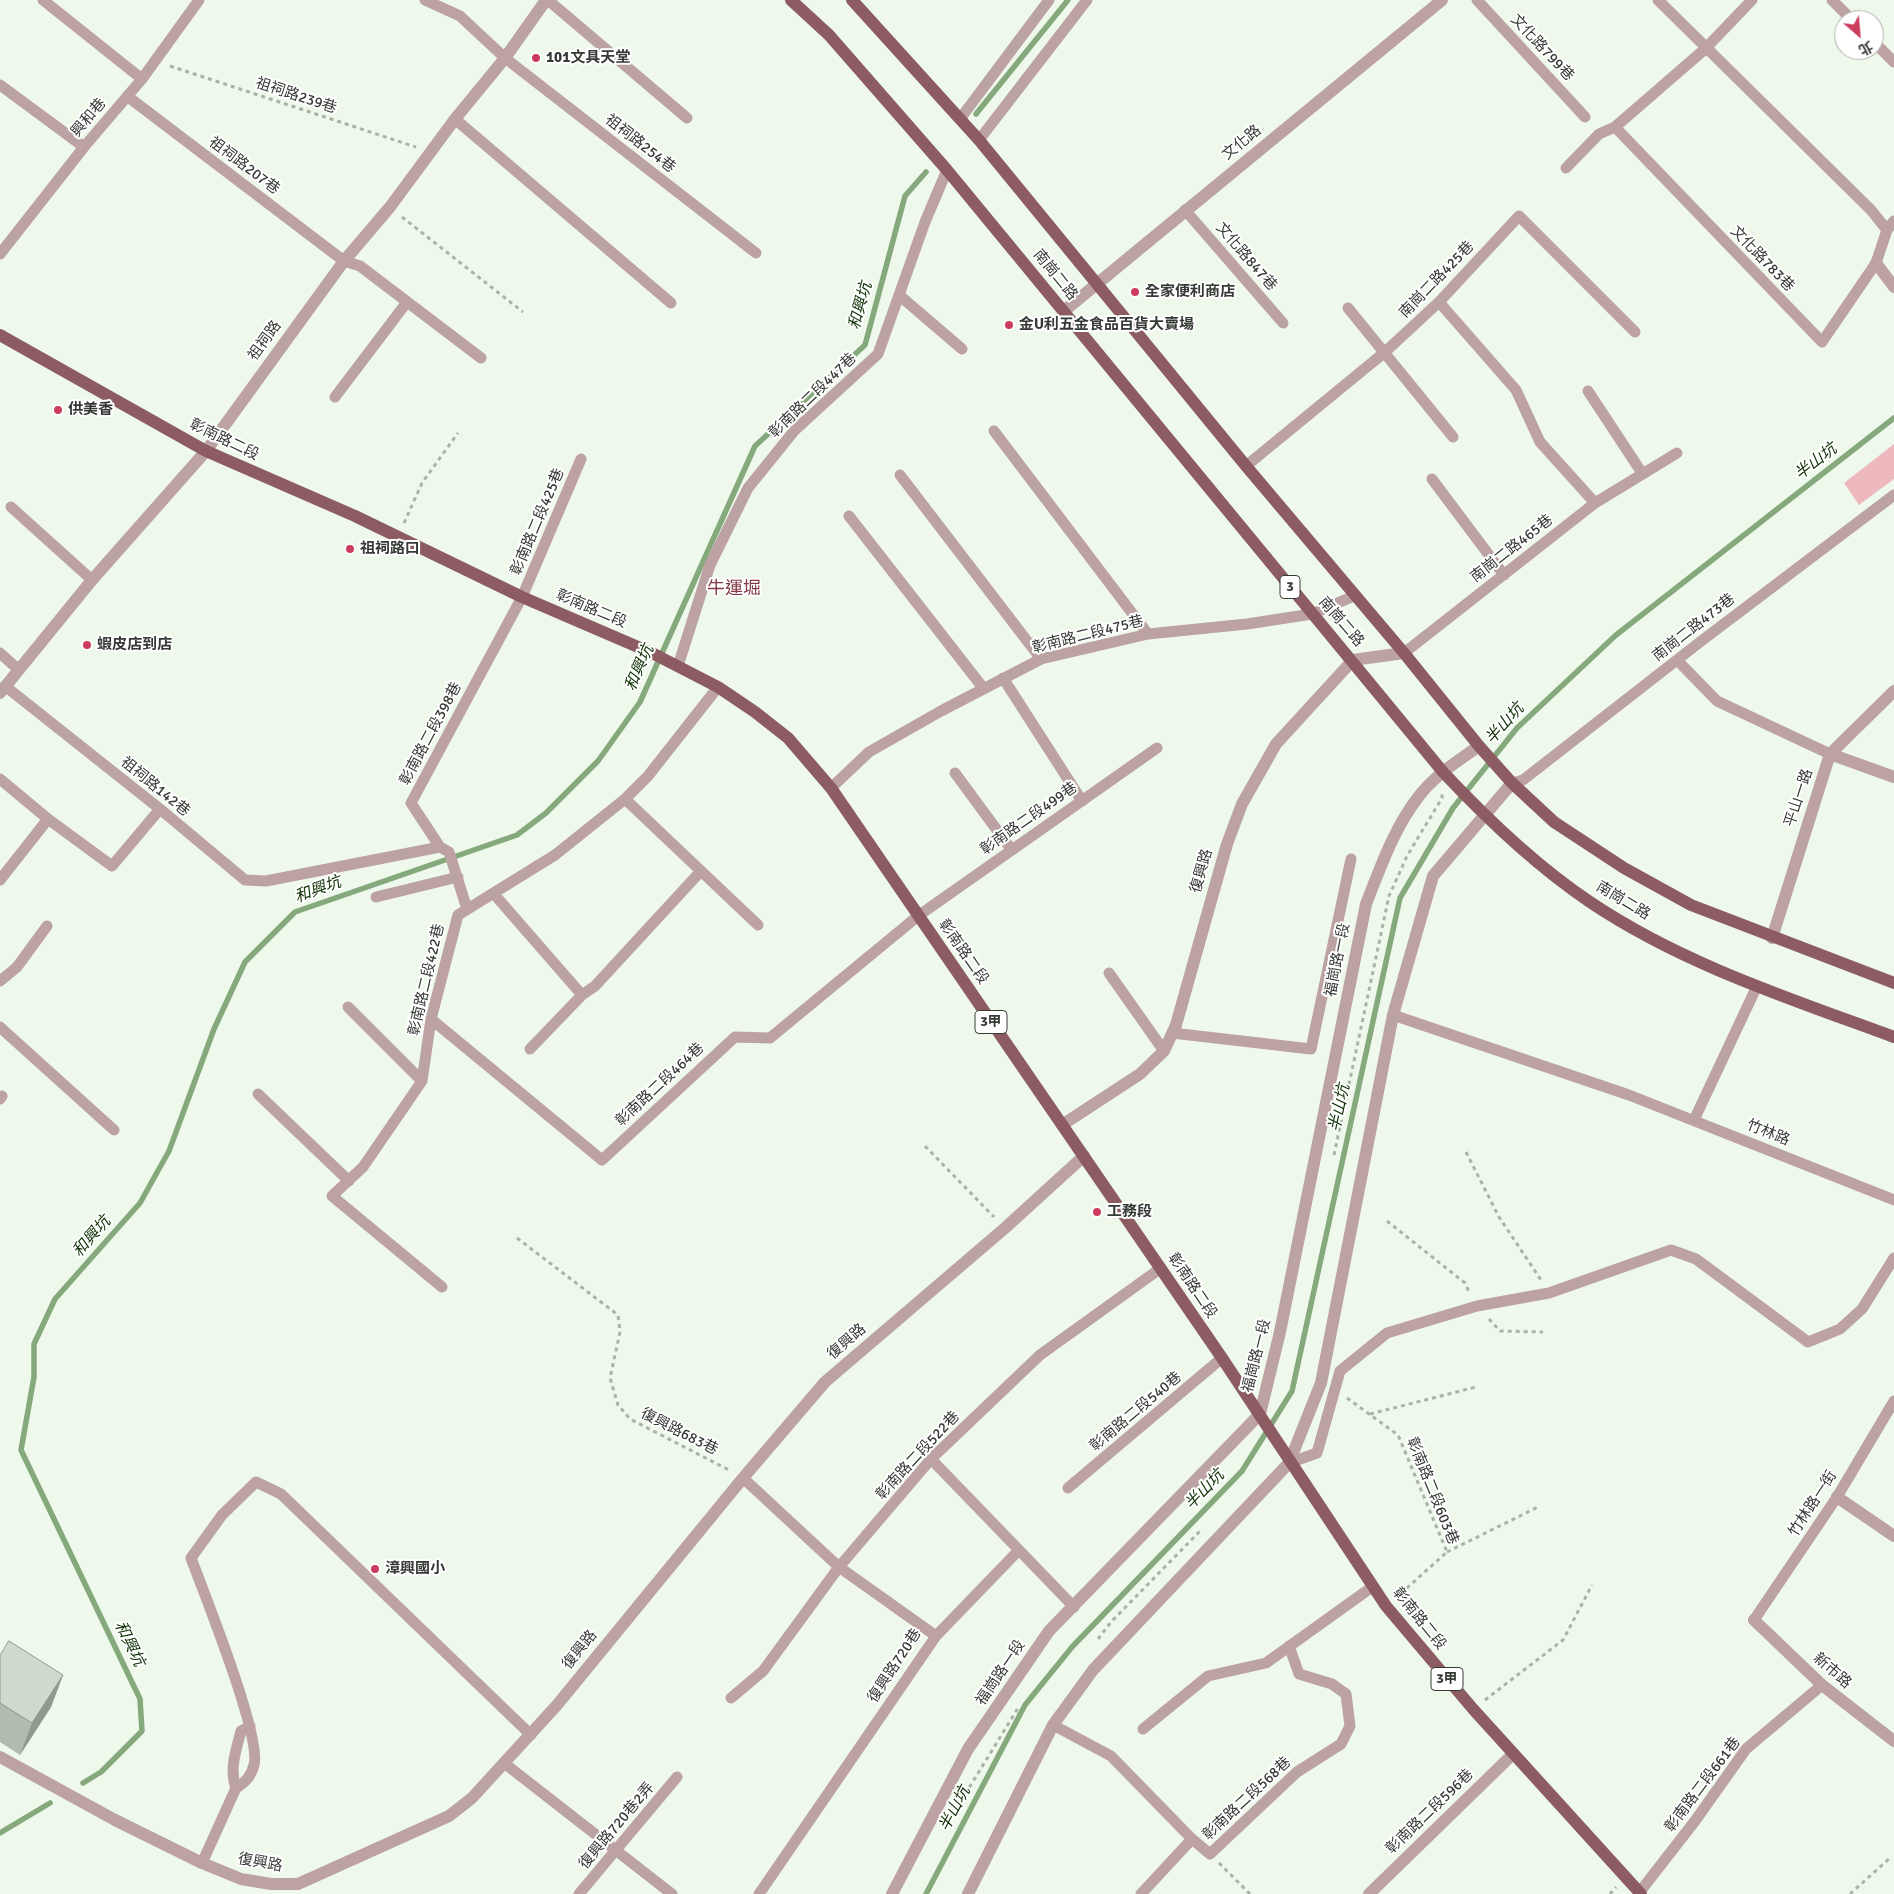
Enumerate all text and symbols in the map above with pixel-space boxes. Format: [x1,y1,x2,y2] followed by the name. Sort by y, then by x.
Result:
[1834,10,1884,60] north arrow
[1507,11,1577,85] street label: 文化路799巷
[1855,37,1876,59] text: 北
[546,49,630,67] place label: 101文具天堂
[530,52,542,64] marker: 101文具天堂
[253,74,339,118] street label: 祖祠路239巷
[68,95,110,141] street label: 興和巷
[601,111,679,177] street label: 祖祠路254巷
[1219,122,1265,164] street label: 文化路
[205,133,283,199] street label: 祖祠路207巷
[1212,219,1280,295] street label: 文化路847巷
[1726,222,1798,296] street label: 文化路783巷
[1396,238,1478,322] street label: 南崗二路425巷
[1029,246,1081,304] street label: 南崗二路
[846,280,876,332] water label: 和興坑
[1145,283,1235,301] place label: 全家便利商店
[1129,286,1141,298] marker: 全家便利商店
[1019,316,1194,334] place label: 金U利五金食品百貨大賣場
[244,318,286,364] street label: 祖祠路
[1003,319,1015,331] marker: 金U利五金食品百貨大賣場
[766,350,860,442] street label: 彰南路二段447巷
[68,401,113,419] place label: 供美香
[52,404,64,416] marker: 供美香
[186,415,262,465] street label: 彰南路二段
[1791,440,1841,484] water label: 半山坑
[507,466,569,578] street label: 彰南路二段425巷
[1467,511,1557,587] street label: 南崗二路465巷
[360,540,420,558] place label: 祖祠路口
[344,543,356,555] marker: 祖祠路口
[1280,576,1300,598] road number: 3
[707,578,761,600] district label: 牛運堀
[553,586,629,632] street label: 彰南路二段
[1649,590,1739,666] street label: 南崗二路473巷
[1315,593,1367,651] street label: 南崗二路
[1030,612,1146,658] street label: 彰南路二段475巷
[97,636,172,654] place label: 蝦皮店到店
[81,639,93,651] marker: 蝦皮店到店
[621,642,659,694] water label: 和興坑
[396,679,466,789] street label: 彰南路二段398巷
[1482,700,1528,748] water label: 半山坑
[117,753,193,821] street label: 祖祠路142巷
[1781,767,1817,829] street label: 平山一路
[977,779,1081,859] street label: 彰南路二段499巷
[1187,847,1217,895] street label: 復興路
[292,873,344,907] water label: 和興坑
[1593,878,1653,924] street label: 南崗二路
[934,916,992,988] street label: 彰南路二段
[1322,921,1354,999] street label: 福崗路一段
[405,922,449,1038] street label: 彰南路二段422巷
[975,1010,1007,1034] road number: 3甲
[612,1039,708,1131] street label: 彰南路二段464巷
[1326,1083,1354,1133] water label: 半山坑
[1744,1116,1792,1150] street label: 竹林路
[1107,1203,1152,1221] place label: 工務段
[1091,1206,1103,1218] marker: 工務段
[69,1213,115,1261] water label: 和興坑
[1164,1250,1220,1322] street label: 彰南路二段
[1239,1317,1275,1395] street label: 福崗路一段
[824,1320,870,1364] street label: 復興路
[1086,1368,1186,1456] street label: 彰南路二段540巷
[637,1405,721,1459] street label: 復興路683巷
[872,1408,964,1504] street label: 彰南路二段522巷
[1402,1435,1462,1547] street label: 彰南路二段603巷
[1181,1466,1229,1514] water label: 半山坑
[1785,1468,1841,1540] street label: 竹林路一街
[385,1560,445,1578] place label: 漳興國小
[369,1563,381,1575] marker: 漳興國小
[1388,1584,1450,1654] street label: 彰南路二段
[110,1618,148,1670] water label: 和興坑
[864,1626,926,1706] street label: 復興路720巷
[559,1627,601,1673] street label: 復興路
[973,1637,1029,1709] street label: 福崗路一段
[1809,1649,1855,1693] street label: 新市路
[1431,1668,1463,1690] road number: 3甲
[1661,1734,1745,1836] street label: 彰南路二段661巷
[1199,1753,1295,1845] street label: 彰南路二段568巷
[1383,1766,1477,1858] street label: 彰南路二段596巷
[576,1779,658,1873] street label: 復興路720巷2弄
[935,1783,975,1835] water label: 半山坑
[236,1850,284,1876] street label: 復興路

